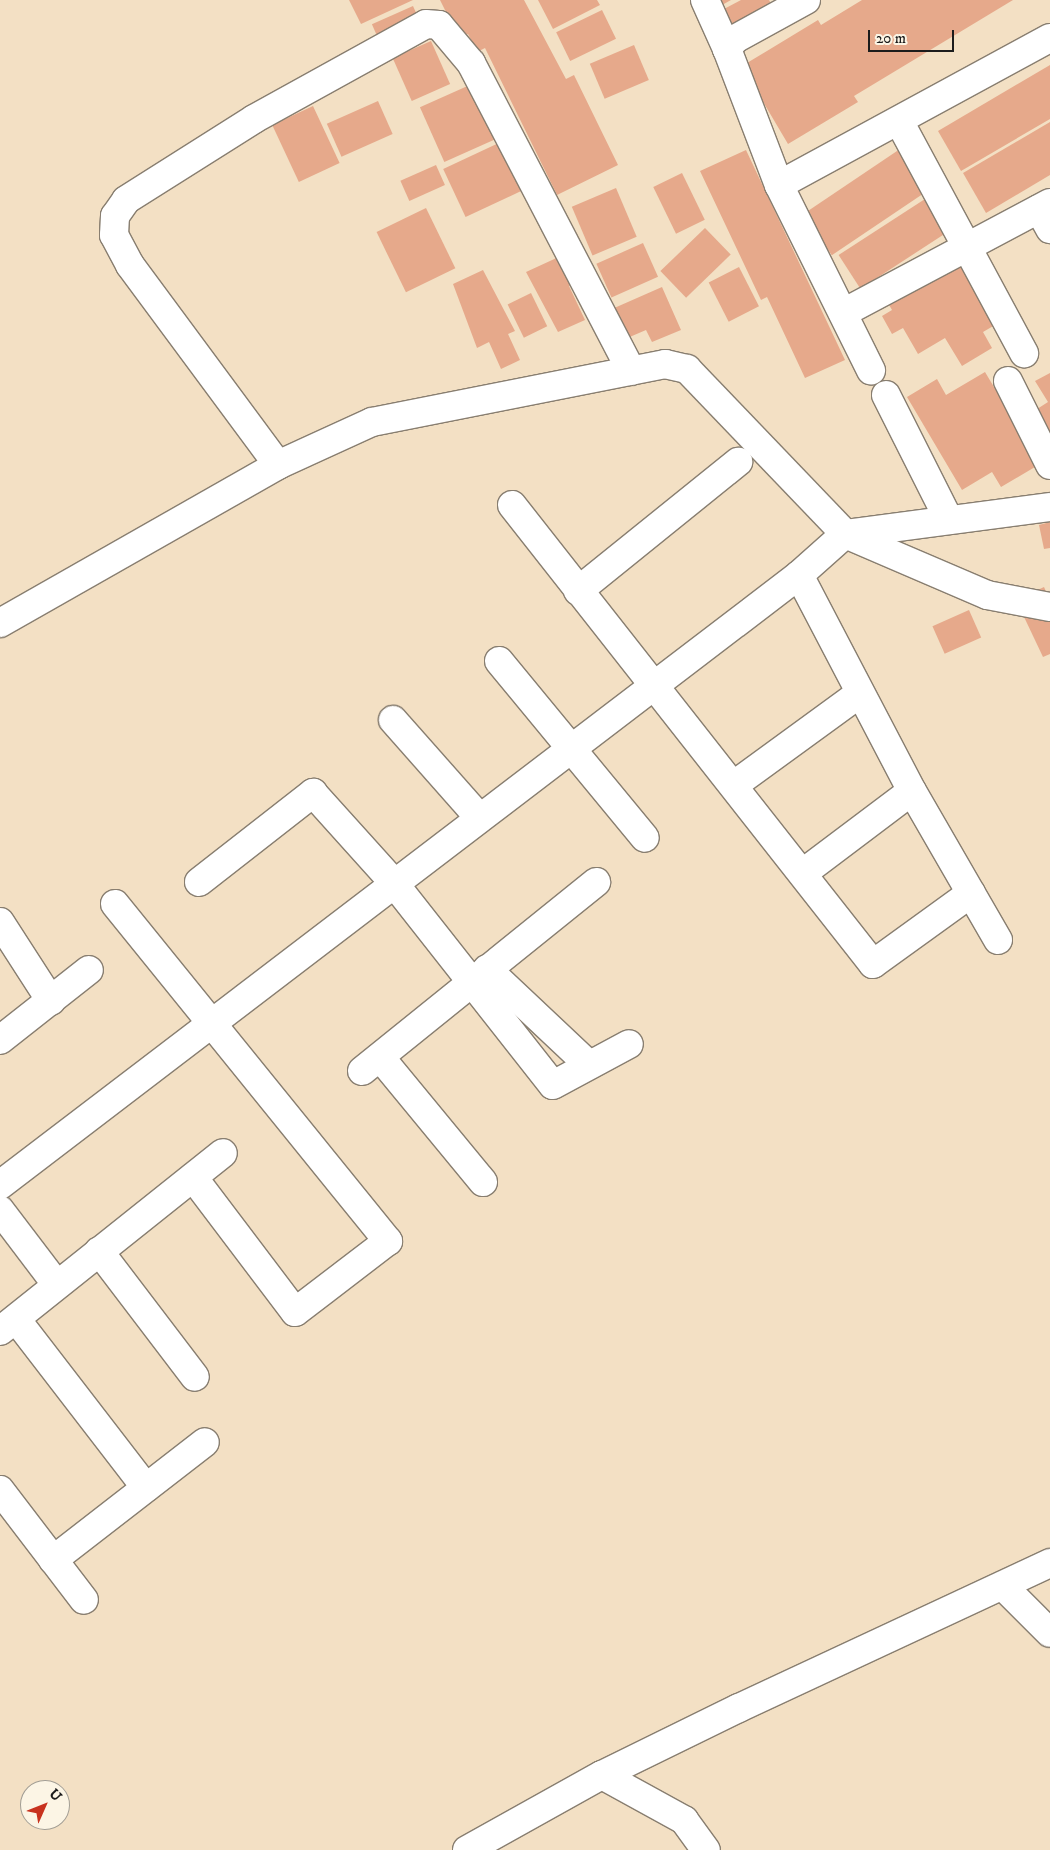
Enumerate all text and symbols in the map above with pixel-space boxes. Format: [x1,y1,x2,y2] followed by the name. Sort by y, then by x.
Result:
[870,20,956,52] scale bar
[876,29,906,48] text: 20 m
[20,1780,70,1830] north arrow
[45,1785,65,1805] text: U

